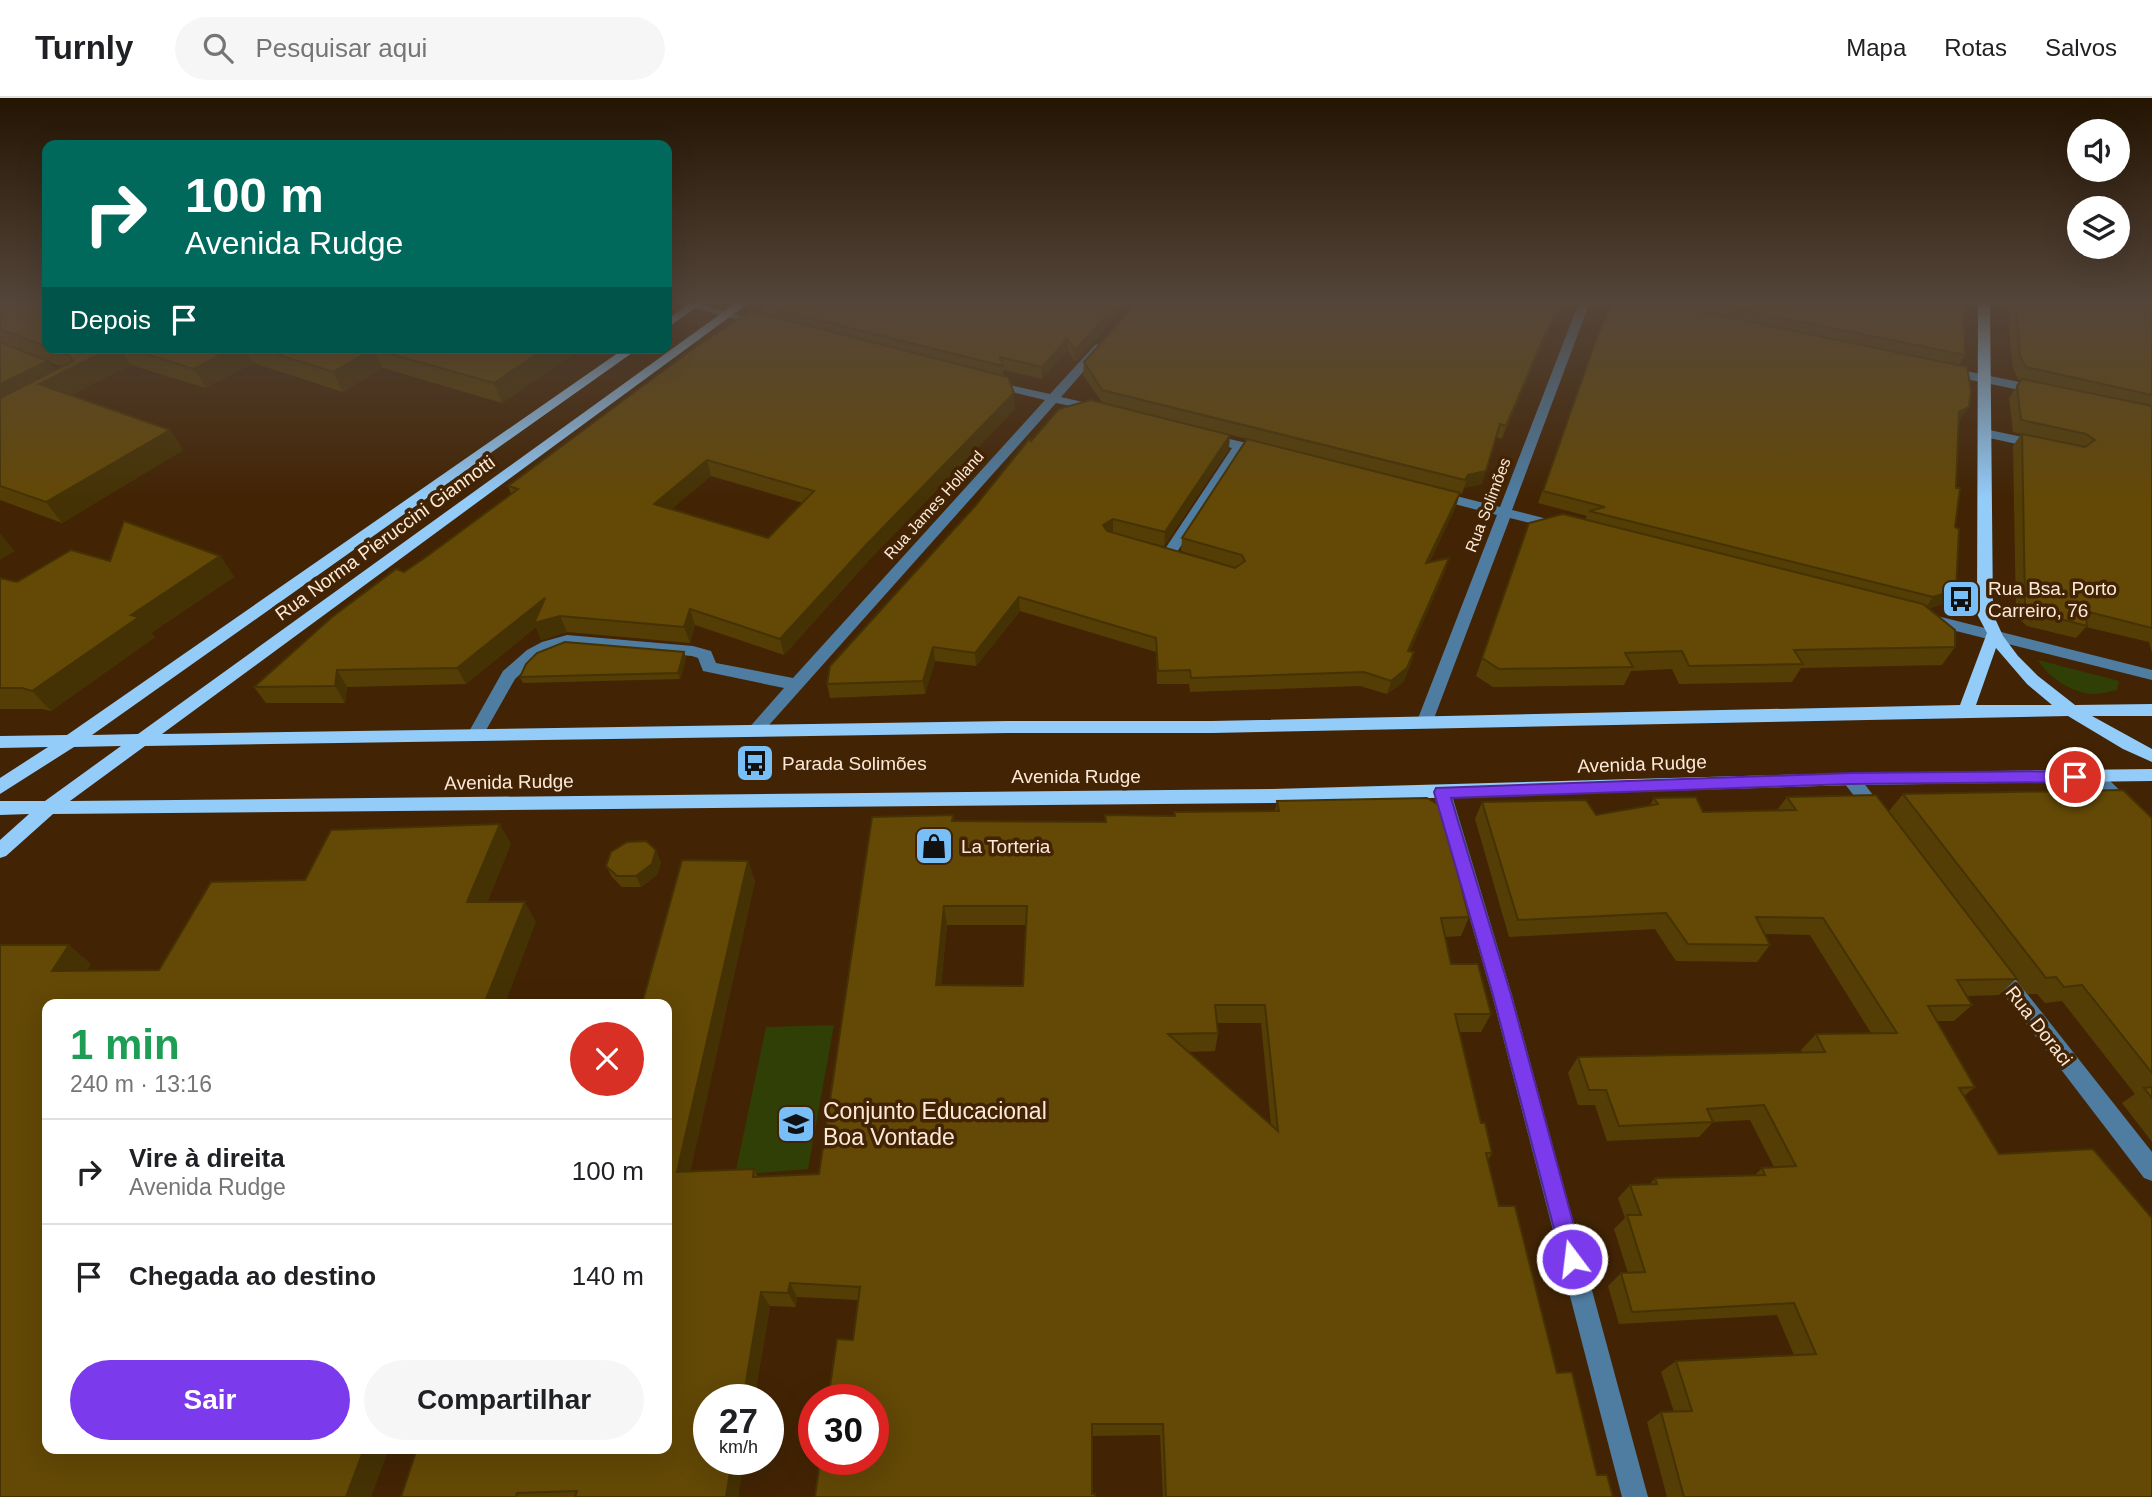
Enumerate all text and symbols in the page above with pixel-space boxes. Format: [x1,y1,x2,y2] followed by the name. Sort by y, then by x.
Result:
[175,17,665,80] search box
[35,29,133,66] text: Turnly
[199,29,237,67] icon: search
[255,33,427,63] text: Pesquisar aqui
[1846,34,1906,61] text: Mapa
[1944,34,2007,61] text: Rotas
[2045,34,2117,61] text: Salvos
[2067,119,2130,259] map controls
[2067,119,2130,182] button: sound
[70,168,161,259] icon: right
[185,168,324,222] text: 100 m
[2067,196,2130,259] button: layers
[185,225,403,261] text: Avenida Rudge
[165,301,203,339] icon: arrive
[70,305,151,335] text: Depois
[881,447,987,563] street label: Rua James Holland
[271,451,499,625] street label: Rua Norma Pieruccini Giannotti
[1462,455,1514,555] street label: Rua Solimões
[1940,578,1982,620] bus stop icon: Rua Bsa. Porto Carreiro, 76
[1988,578,2117,621] place label: Rua Bsa. Porto Carreiro, 76
[734,742,776,784] bus stop icon: Parada Solimões
[2045,747,2105,807] pin
[1577,751,1707,777] street label: Avenida Rudge
[782,753,927,774] place label: Parada Solimões
[2056,758,2094,796] icon: arrive
[1011,766,1141,787] street label: Avenida Rudge
[444,770,574,794] street label: Avenida Rudge
[913,825,955,867] shop icon: La Torteria
[961,836,1051,857] place label: La Torteria
[2001,982,2077,1070] street label: Rua Doraci
[70,1021,180,1068] text: 1 min
[570,1022,644,1096] button: close
[70,1071,212,1097] text: 240 m · 13:16
[823,1098,1047,1150] place label: Conjunto Educacional Boa Vontade
[775,1103,817,1145] school or university icon: Conjunto Educacional Boa Vontade
[129,1143,285,1173] text: Vire à direita
[70,1153,108,1191] icon: right
[572,1156,644,1186] text: 100 m
[129,1174,286,1200] text: Avenida Rudge
[1535,1222,1609,1296] position arrow
[70,1258,108,1296] icon: arrive
[129,1261,376,1291] text: Chegada ao destino
[572,1261,644,1291] text: 140 m
[70,1360,350,1440] button: Sair
[364,1360,644,1440] button: Compartilhar
[798,1384,889,1475] speed limit sign: 30
[719,1401,758,1440] text: 27
[719,1437,758,1457] text: km/h

